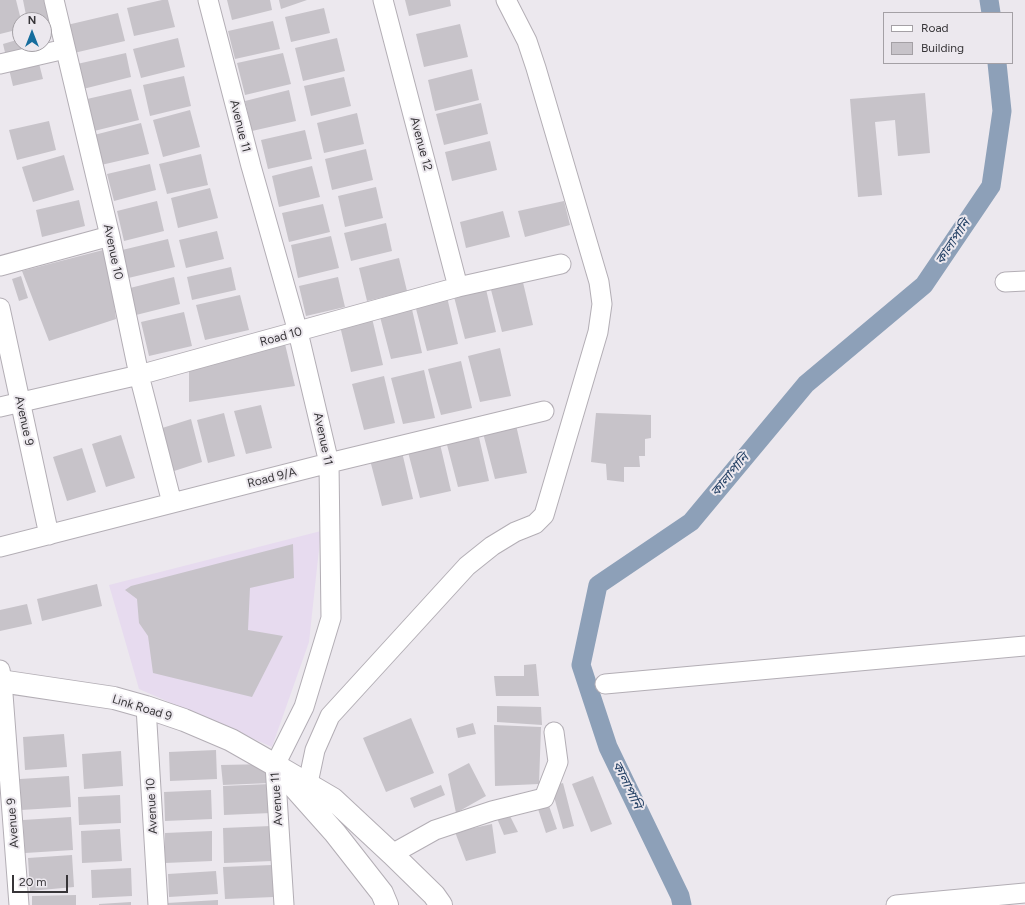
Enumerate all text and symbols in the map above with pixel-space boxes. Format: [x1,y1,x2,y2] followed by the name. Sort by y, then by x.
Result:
[12,12,52,52] north arrow
[883,12,1013,64] legend
[28,14,36,27] text: N
[921,21,949,35] text: Road
[921,41,964,55] text: Building
[227,98,253,154] street label: Avenue 11
[407,115,435,173] street label: Avenue 12
[932,217,974,267] water label: কালাপানি
[100,223,126,281] street label: Avenue 10
[258,324,304,350] street label: Road 10
[12,395,36,447] street label: Avenue 9
[310,411,336,467] street label: Avenue 11
[708,450,752,500] water label: কালাপানি
[246,465,298,491] street label: Road 9/A
[110,692,174,724] street label: Link Road 9
[609,759,645,811] water label: কালাপানি
[268,772,286,826] street label: Avenue 11
[143,778,161,834] street label: Avenue 10
[4,797,22,849] street label: Avenue 9
[14,867,70,893] scale bar
[19,875,47,889] text: 20 m

